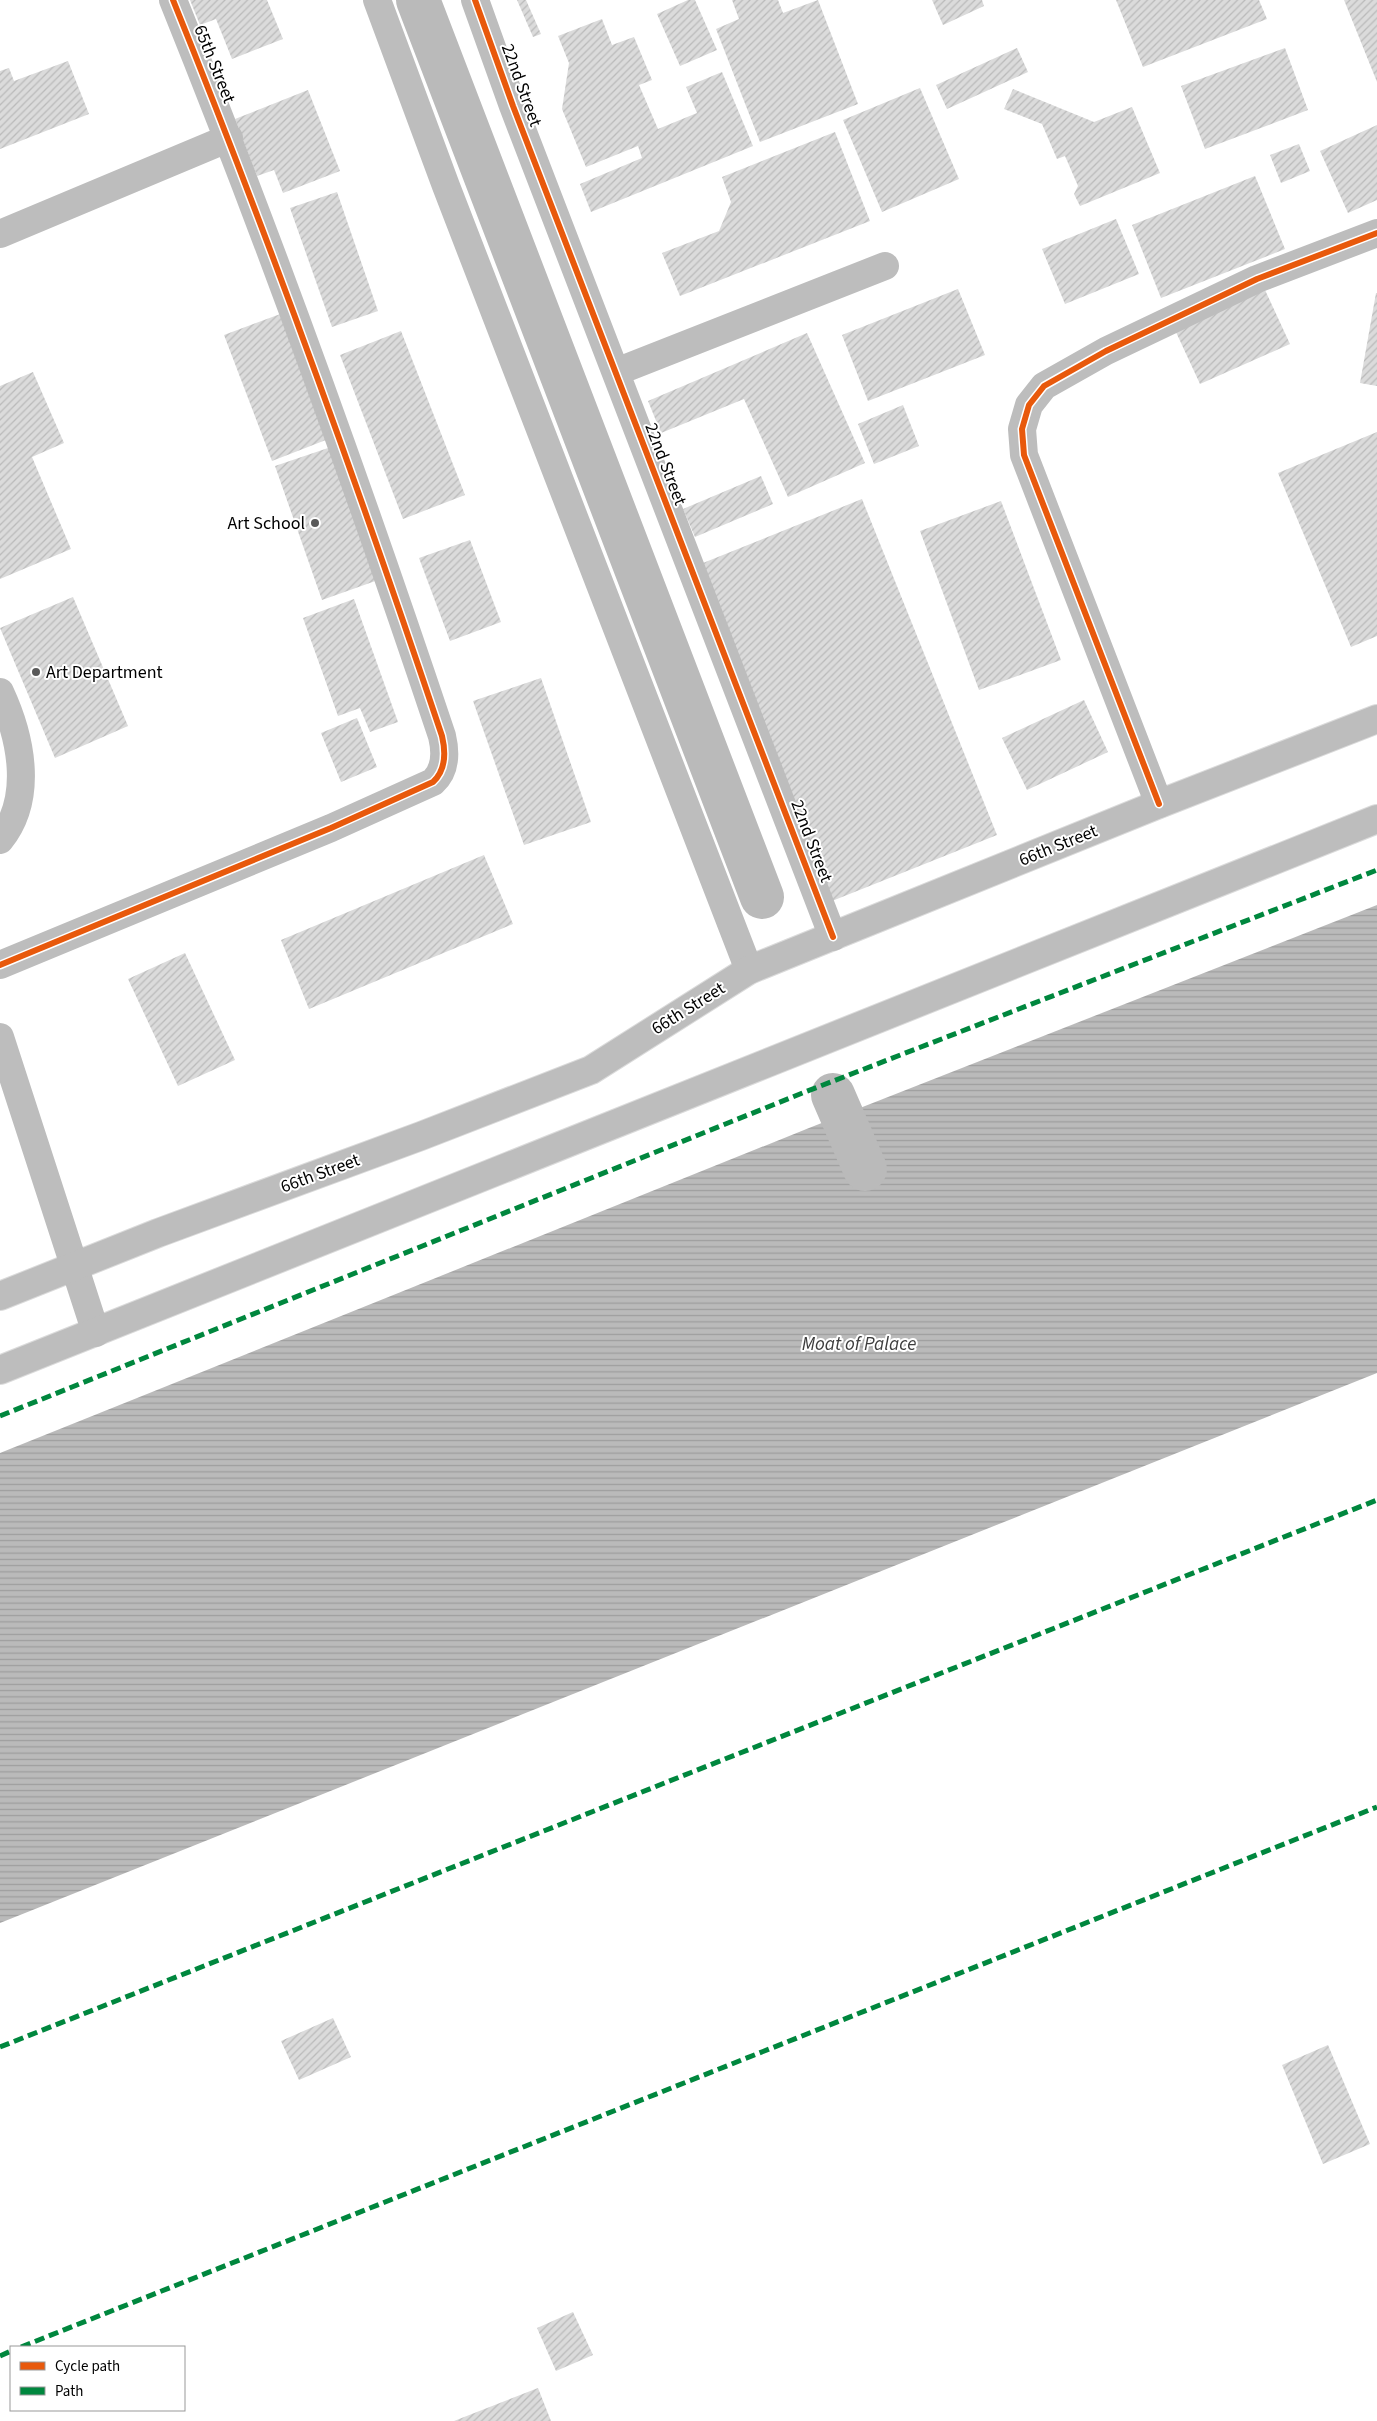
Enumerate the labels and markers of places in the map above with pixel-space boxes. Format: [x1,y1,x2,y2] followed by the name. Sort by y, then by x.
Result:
[228,511,305,536] place label: Art School
[309,517,321,529] marker: Art School
[46,660,163,685] place label: Art Department
[30,666,42,678] marker: Art Department

